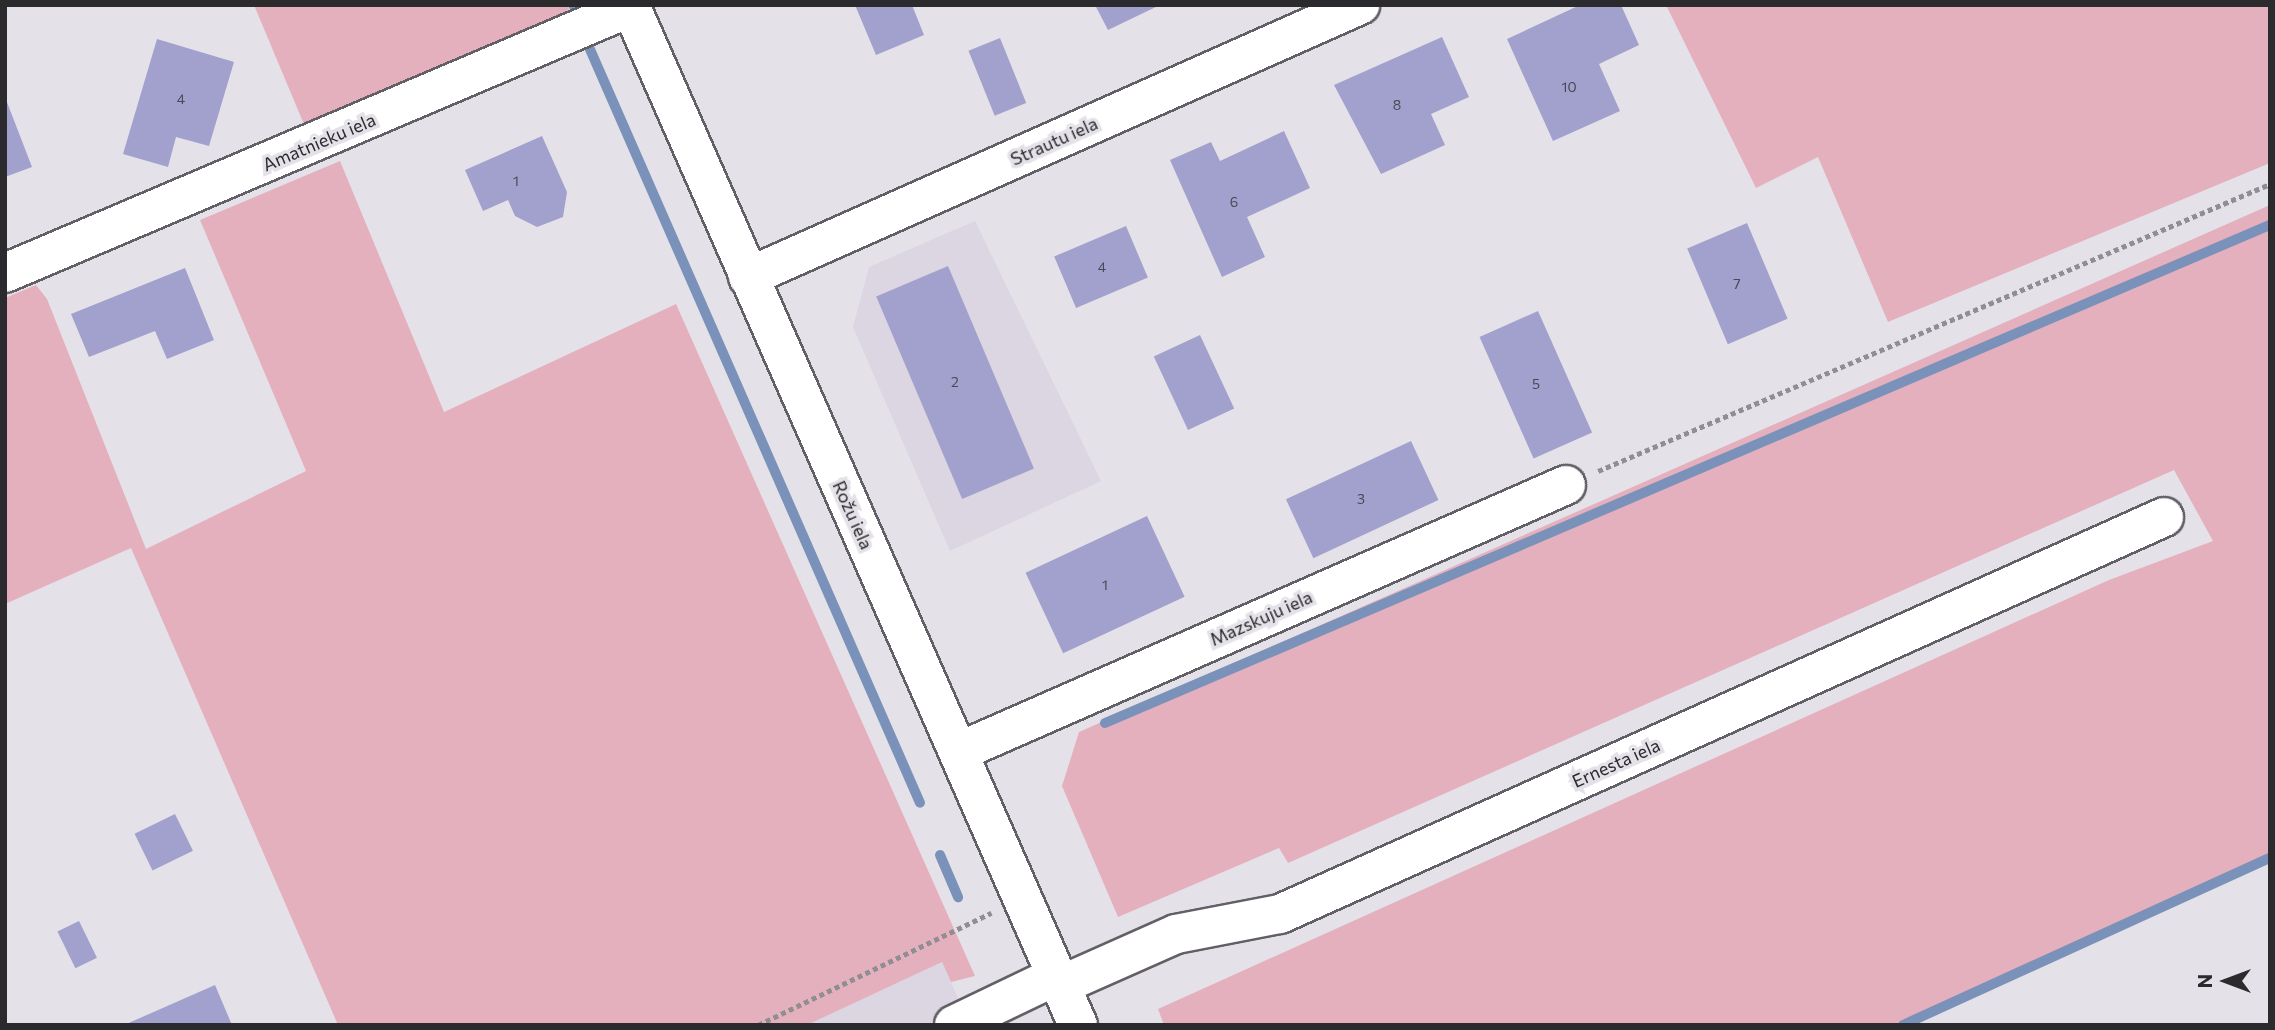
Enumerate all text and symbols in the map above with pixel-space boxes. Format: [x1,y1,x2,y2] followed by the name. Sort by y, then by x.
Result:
[1561,79,1577,95] house number: 10
[177,91,185,107] house number: 4
[1393,97,1401,113] house number: 8
[259,108,379,176] street label: Amatnieku iela
[1007,112,1101,170] street label: Strautu iela
[513,173,519,189] house number: 1
[1230,194,1238,210] house number: 6
[1098,259,1106,275] house number: 4
[1733,276,1741,292] house number: 7
[951,374,959,390] house number: 2
[1532,376,1540,392] house number: 5
[828,477,878,553] street label: Rožu iela
[1357,491,1365,507] house number: 3
[1102,577,1108,593] house number: 1
[1207,586,1315,650] street label: Mazskuju iela
[1569,734,1663,792] street label: Ernesta iela
[2191,946,2261,1016] north arrow
[2193,974,2216,988] text: N

